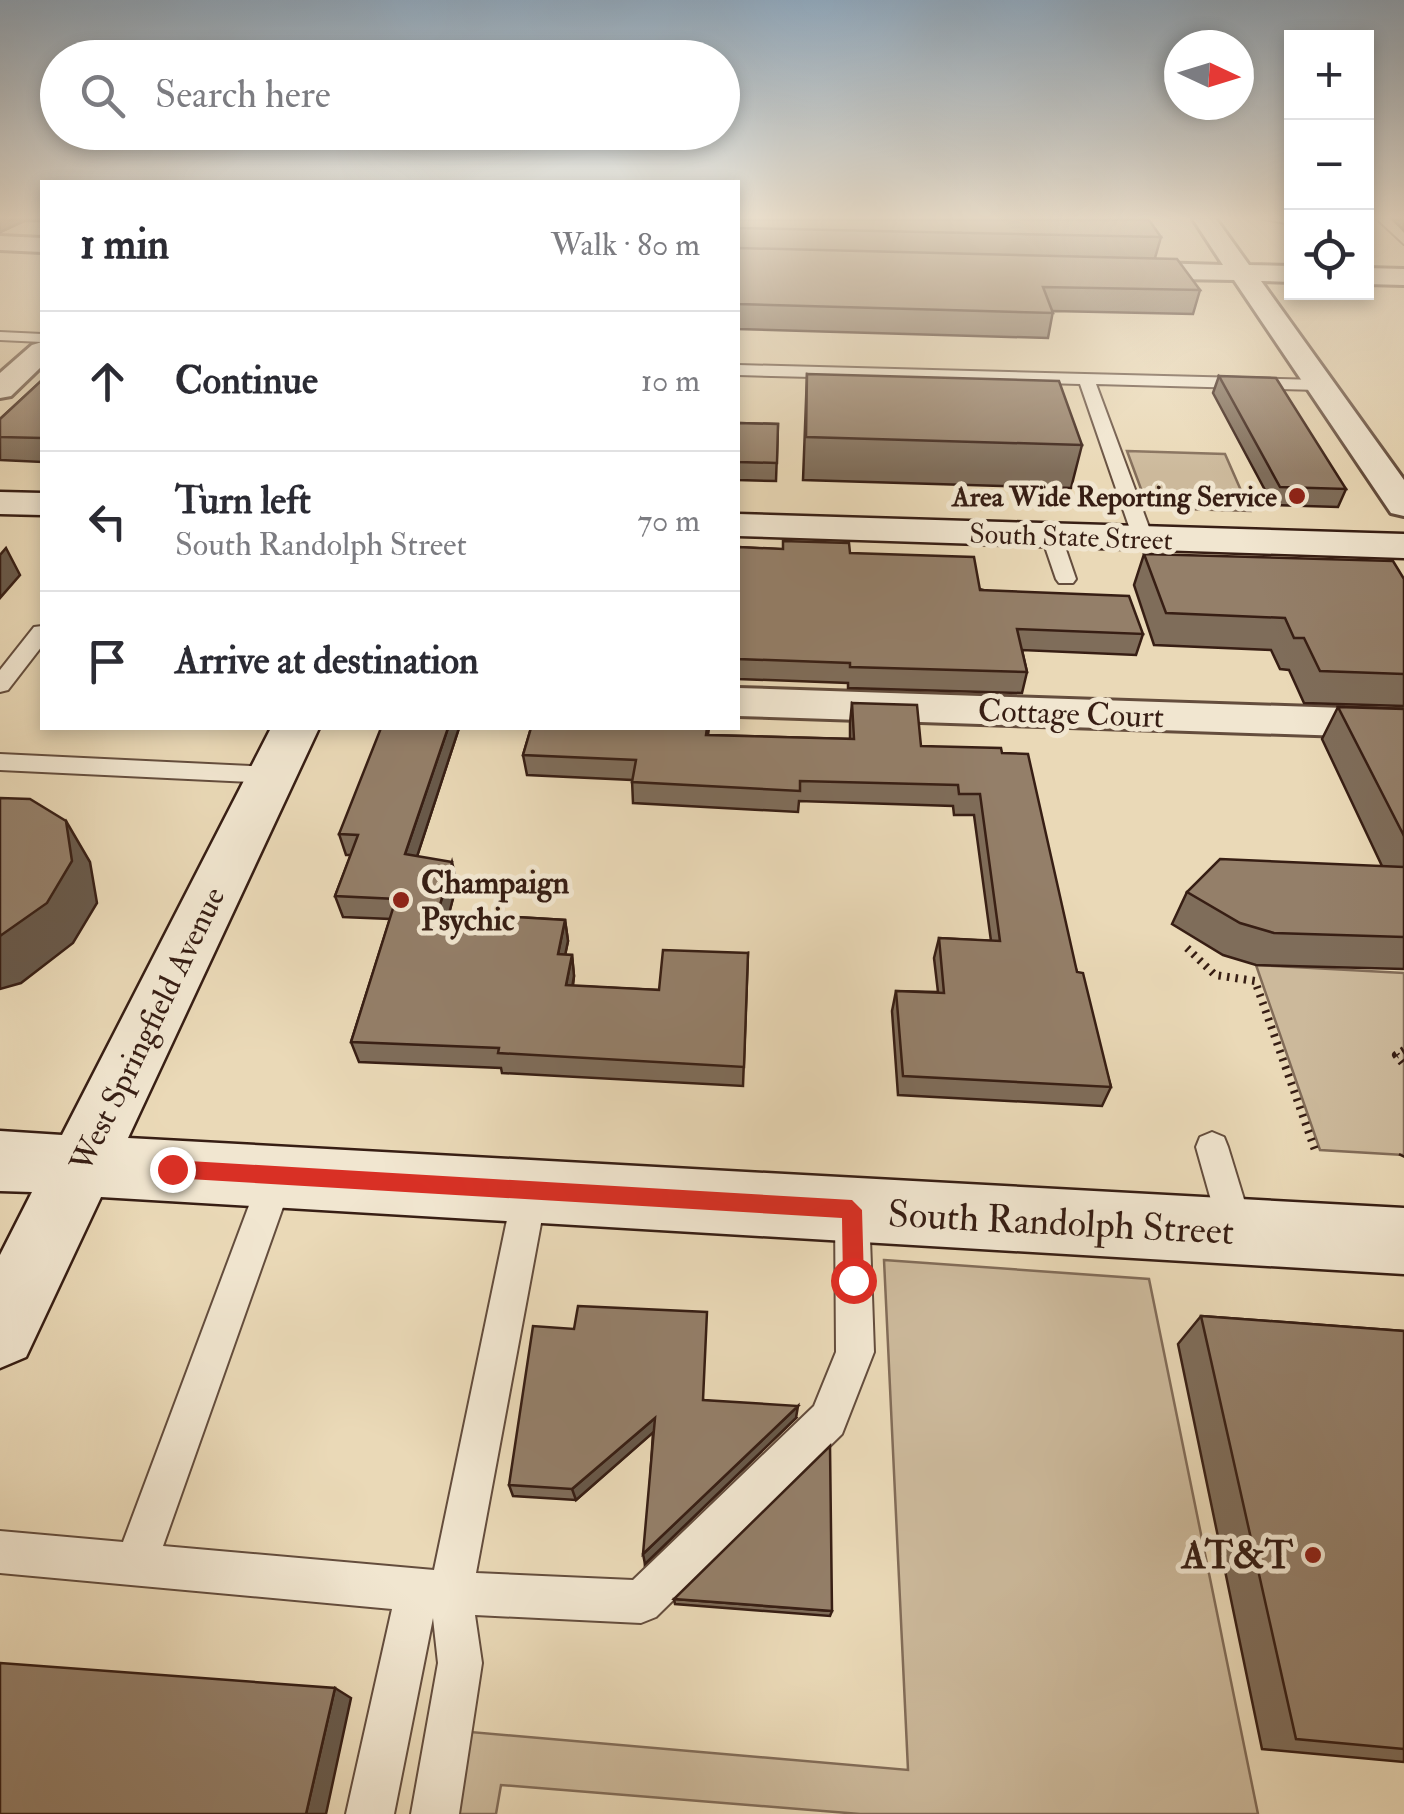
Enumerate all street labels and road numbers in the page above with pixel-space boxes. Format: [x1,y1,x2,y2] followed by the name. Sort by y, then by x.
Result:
[969,516,1173,559] street label: South State Street
[977,691,1165,737] street label: Cottage Court
[61,881,234,1179] street label: West Springfield Avenue
[887,1190,1235,1256] street label: South Randolph Street

